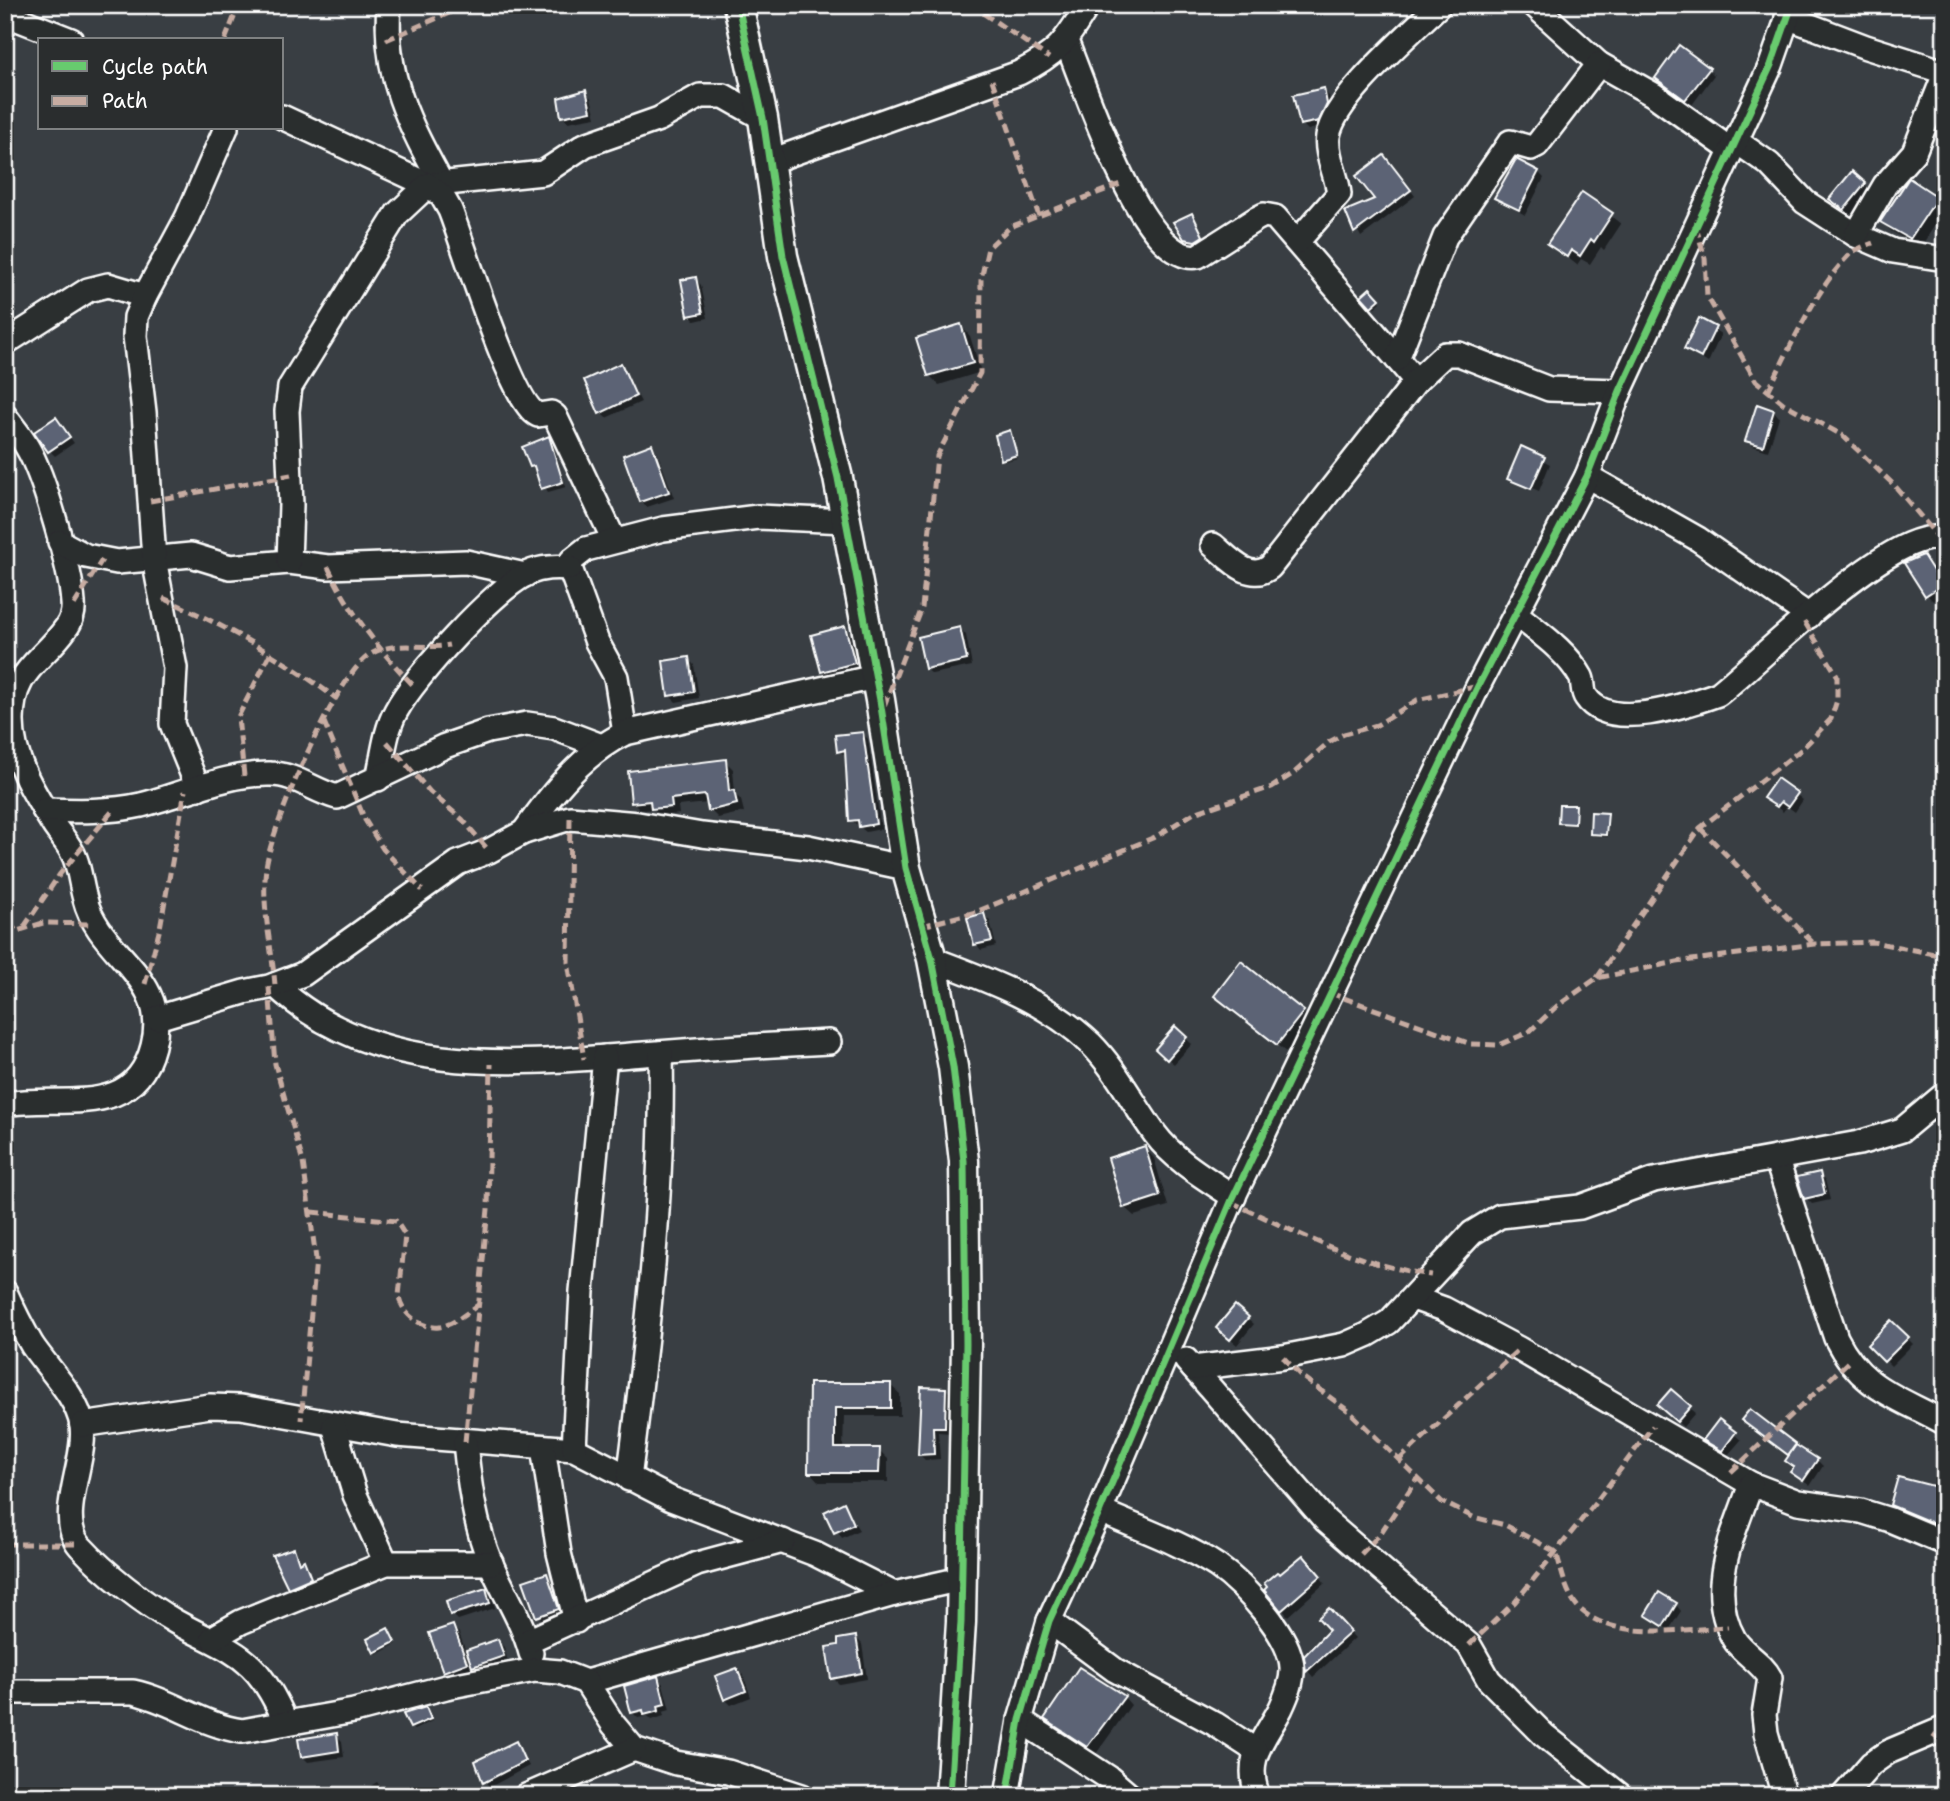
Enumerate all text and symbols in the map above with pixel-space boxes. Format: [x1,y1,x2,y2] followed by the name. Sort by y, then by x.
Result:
[38,38,284,130] legend
[102,53,208,81] text: Cycle path
[102,87,148,115] text: Path

